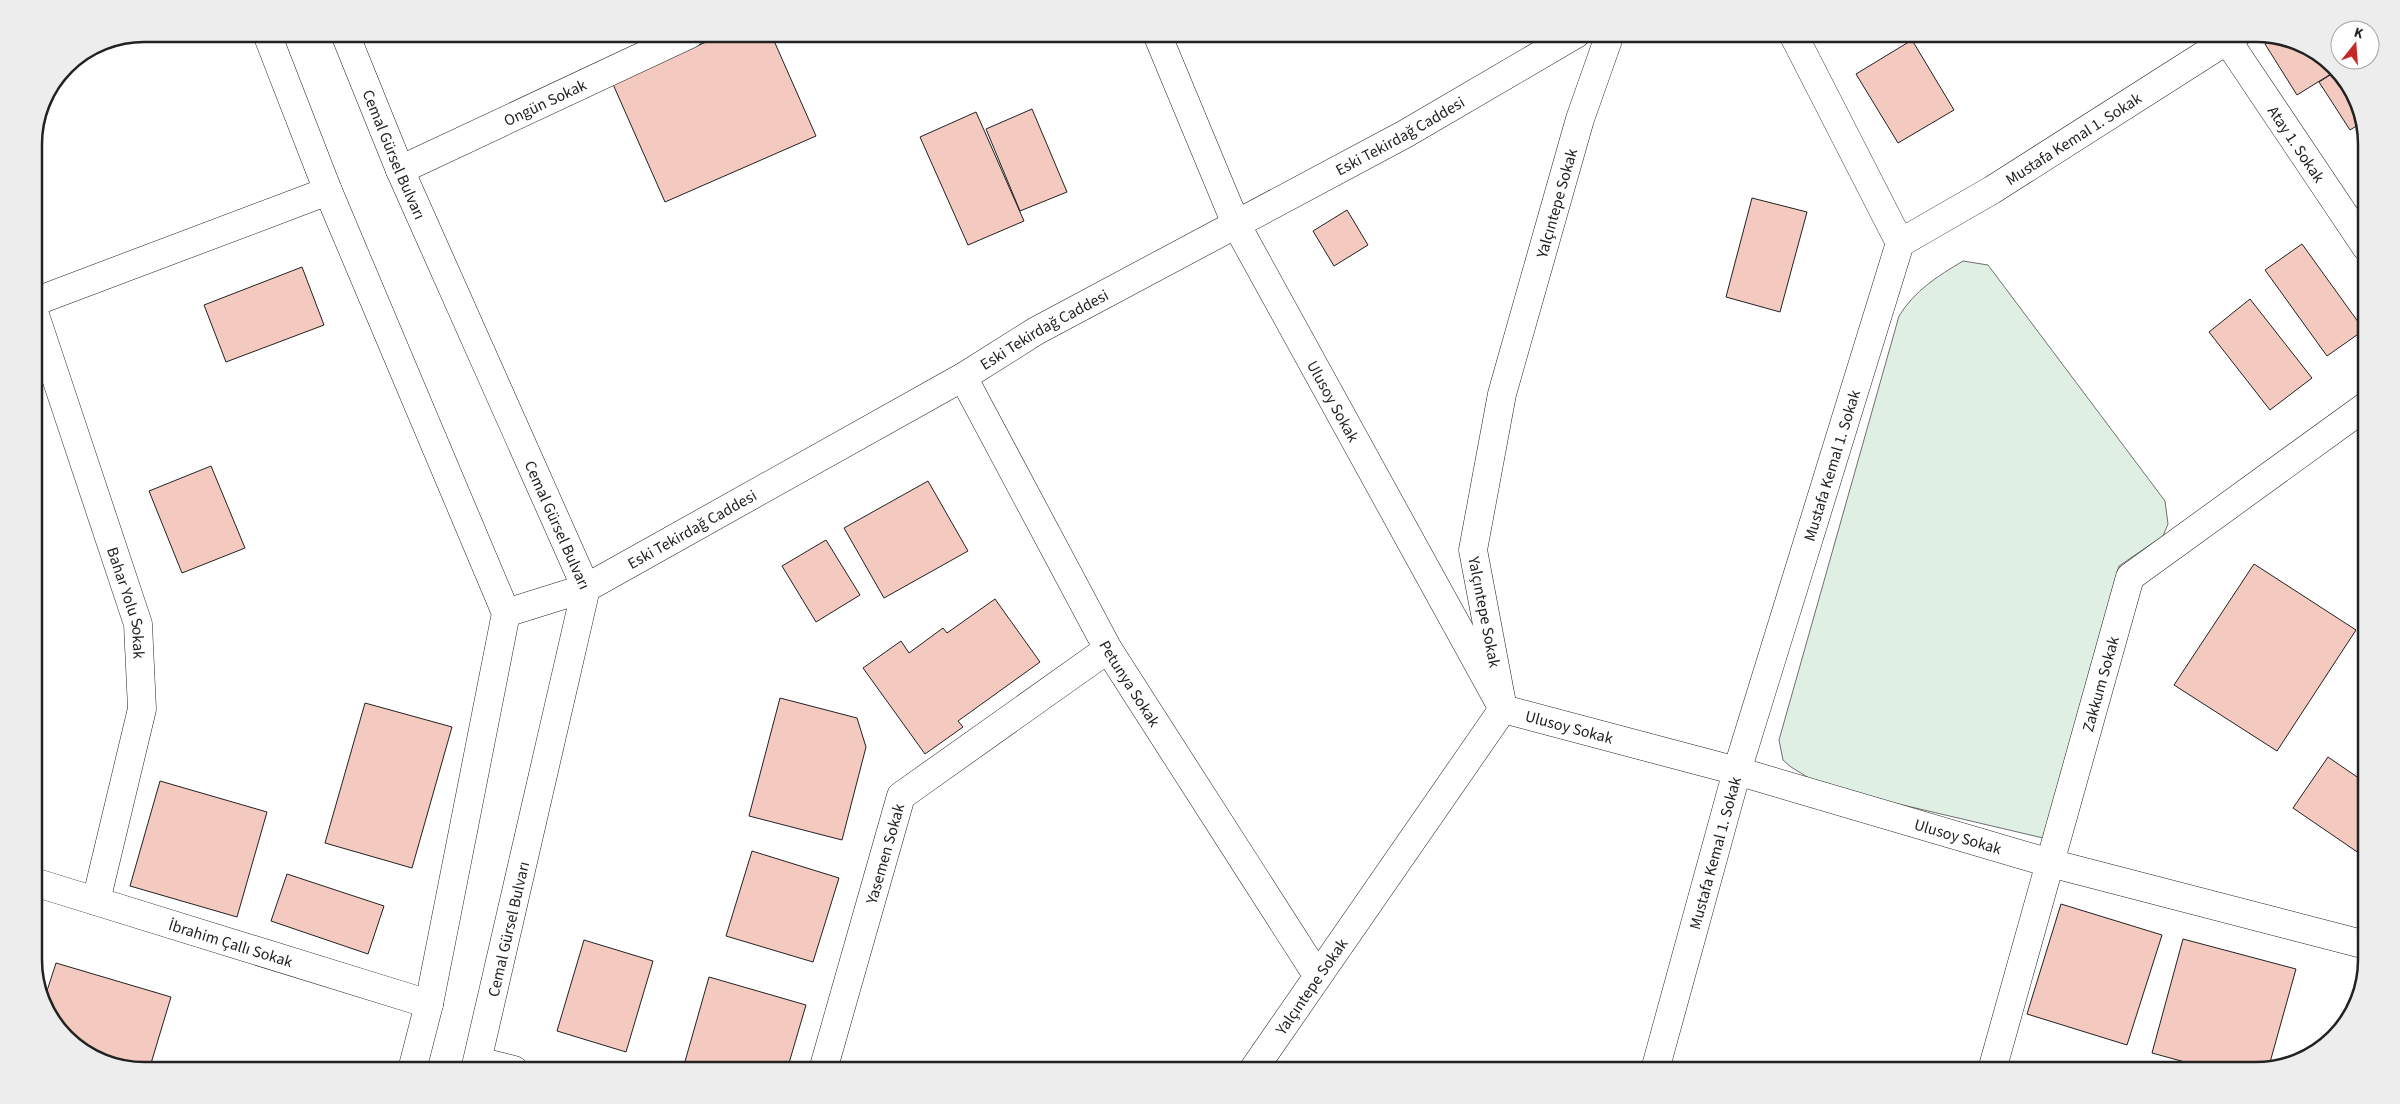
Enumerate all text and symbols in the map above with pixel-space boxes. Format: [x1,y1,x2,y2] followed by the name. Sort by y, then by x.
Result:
[2330,20,2380,70] north arrow
[2351,23,2366,44] text: K
[500,74,590,132] street label: Ongün Sokak
[357,86,431,223] street label: Cemal Gürsel Bulvarı
[2001,88,2146,191] street label: Mustafa Kemal 1. Sokak
[1332,92,1469,181] street label: Eski Tekirdağ Caddesi
[2262,101,2330,187] street label: Atay 1. Sokak
[1531,146,1583,262] street label: Yalçıntepe Sokak
[976,284,1112,376] street label: Eski Tekirdağ Caddesi
[1301,357,1364,447] street label: Ulusoy Sokak
[1799,387,1866,544] street label: Mustafa Kemal 1. Sokak
[519,457,595,593] street label: Cemal Gürsel Bulvarı
[624,485,761,575] street label: Eski Tekirdağ Caddesi
[101,544,150,660] street label: Bahar Yolu Sokak
[1462,554,1506,670] street label: Yalçıntepe Sokak
[2077,634,2125,734] street label: Zakkum Sokak
[1093,637,1165,731] street label: Petunya Sokak
[1523,705,1616,750] street label: Ulusoy Sokak
[1684,774,1747,932] street label: Mustafa Kemal 1. Sokak
[861,801,910,908] street label: Yasemen Sokak
[1912,814,2004,860] street label: Ulusoy Sokak
[483,859,535,999] street label: Cemal Gürsel Bulvarı
[166,914,295,973] street label: İbrahim Çallı Sokak
[1270,934,1353,1040] street label: Yalçıntepe Sokak

